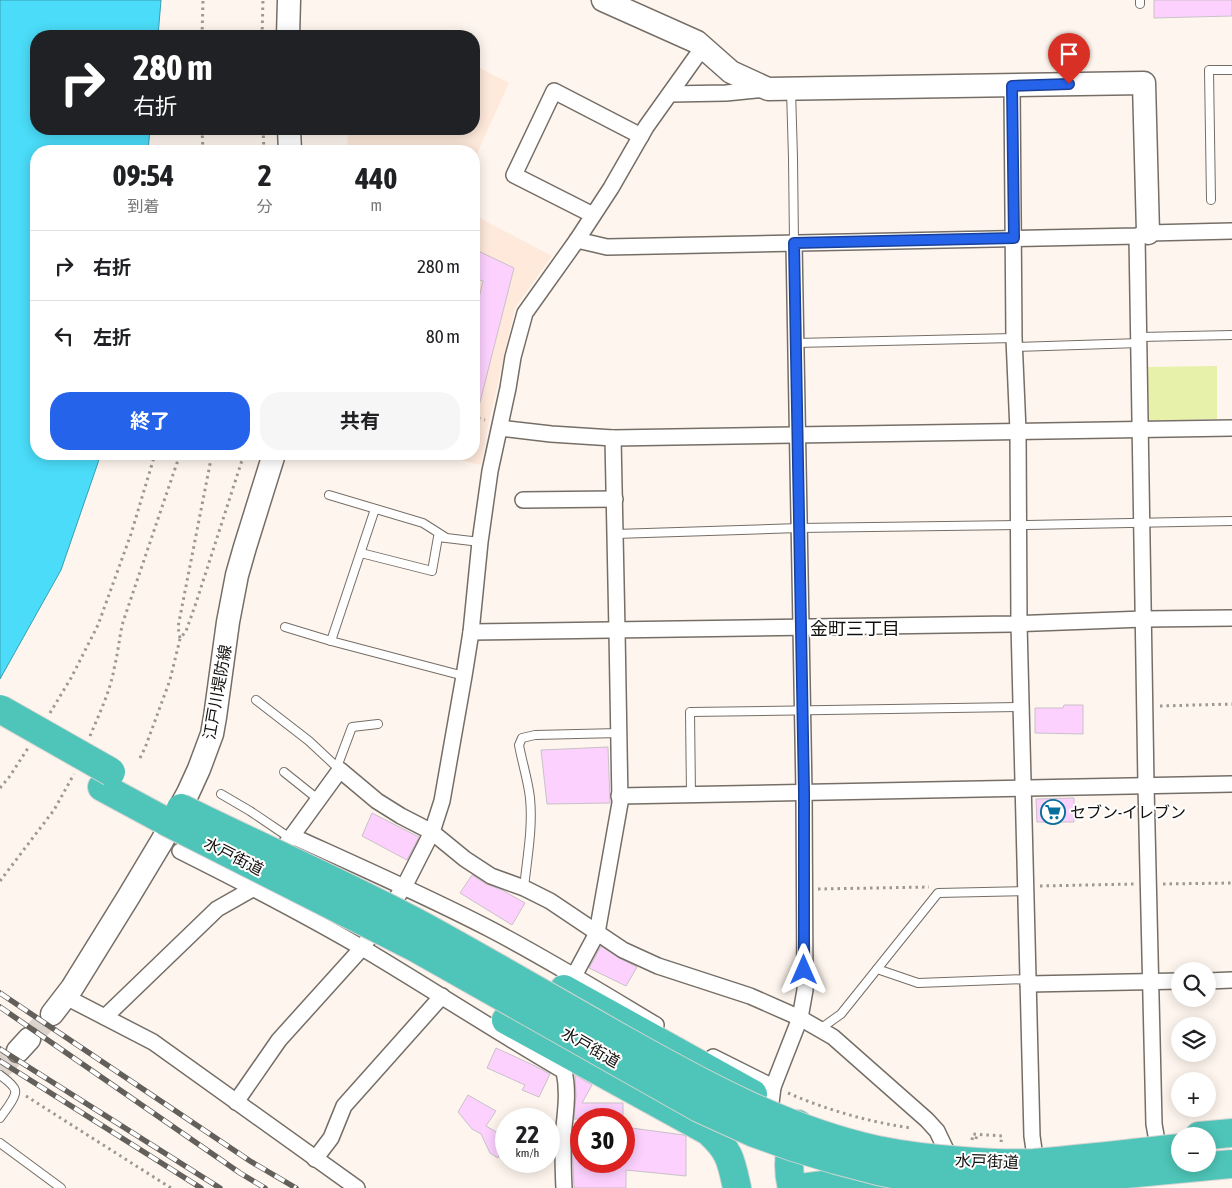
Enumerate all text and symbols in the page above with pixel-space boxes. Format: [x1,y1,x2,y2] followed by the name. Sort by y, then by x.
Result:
[1048,33,1090,84] pin
[1055,40,1083,68] icon: arrive
[133,47,212,87] text: 280 m
[50,50,115,115] icon: right
[133,93,177,119] text: 右折
[112,158,174,192] text: 09:54
[258,158,272,192] text: 2
[355,161,397,195] text: 440
[371,196,382,214] text: m
[127,197,159,215] text: 到着
[257,197,273,215] text: 分
[50,252,78,280] icon: right
[417,255,460,277] text: 280 m
[93,256,131,278] text: 右折
[50,322,78,350] icon: left
[426,325,460,347] text: 80 m
[93,326,131,348] text: 左折
[50,392,250,450] button: 終了
[260,392,460,450] button: 共有
[810,618,900,639] district label: 金町三丁目
[200,643,234,741] street label: 江戸川堤防線
[1040,799,1066,825] supermarket icon: セブン-イレブン
[1070,803,1186,821] place label: セブン-イレブン
[201,833,267,879] street label: 水戸街道
[777,943,829,995] position arrow
[1171,962,1216,1172] map controls
[1171,962,1216,1007] button: search
[1171,1017,1216,1062] button: layers
[559,1023,623,1071] street label: 水戸街道
[1171,1072,1216,1117] button: +
[570,1108,635,1173] speed limit sign: 30
[516,1120,539,1148] text: 22
[1171,1127,1216,1172] button: −
[516,1146,539,1160] text: km/h
[955,1151,1019,1171] street label: 水戸街道

